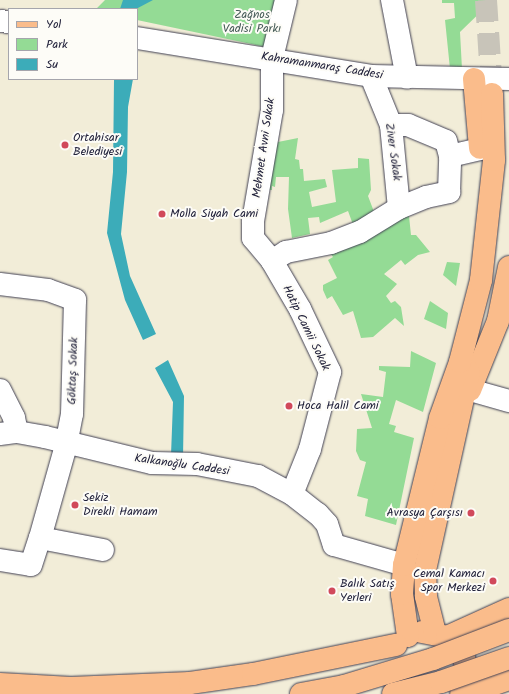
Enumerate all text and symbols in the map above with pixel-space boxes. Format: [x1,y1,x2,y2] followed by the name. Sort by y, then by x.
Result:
[8,8,138,80] legend
[223,8,281,36] park label: Zağnos Vadisi Parkı
[46,15,61,34] text: Yol
[46,35,68,54] text: Park
[260,49,384,83] street label: Kahramanmaraş Caddesi
[46,55,58,74] text: Su
[250,97,278,199] street label: Mehmet Avni Sokak
[382,122,404,182] street label: Ziver Sokak
[73,131,122,159] place label: Ortahisar Belediyesi
[60,140,70,150] marker: Ortahisar Belediyesi
[170,207,258,221] place label: Molla Siyah Cami
[157,209,167,219] marker: Molla Siyah Cami
[279,283,333,373] street label: Hatip Camii Sokak
[65,337,81,405] street label: Göktaş Sokak
[297,399,379,413] place label: Hoca Halil Cami
[284,401,294,411] marker: Hoca Halil Cami
[133,451,231,479] street label: Kalkanoğlu Caddesi
[83,491,158,519] place label: Sekiz Direkli Hamam
[70,500,80,510] marker: Sekiz Direkli Hamam
[387,506,463,520] place label: Avrasya Çarşısı
[466,508,476,518] marker: Avrasya Çarşısı
[413,567,485,595] place label: Cemal Kamacı Spor Merkezi
[488,576,498,586] marker: Cemal Kamacı Spor Merkezi
[340,577,395,605] place label: Balık Satış Yerleri
[327,586,337,596] marker: Balık Satış Yerleri

